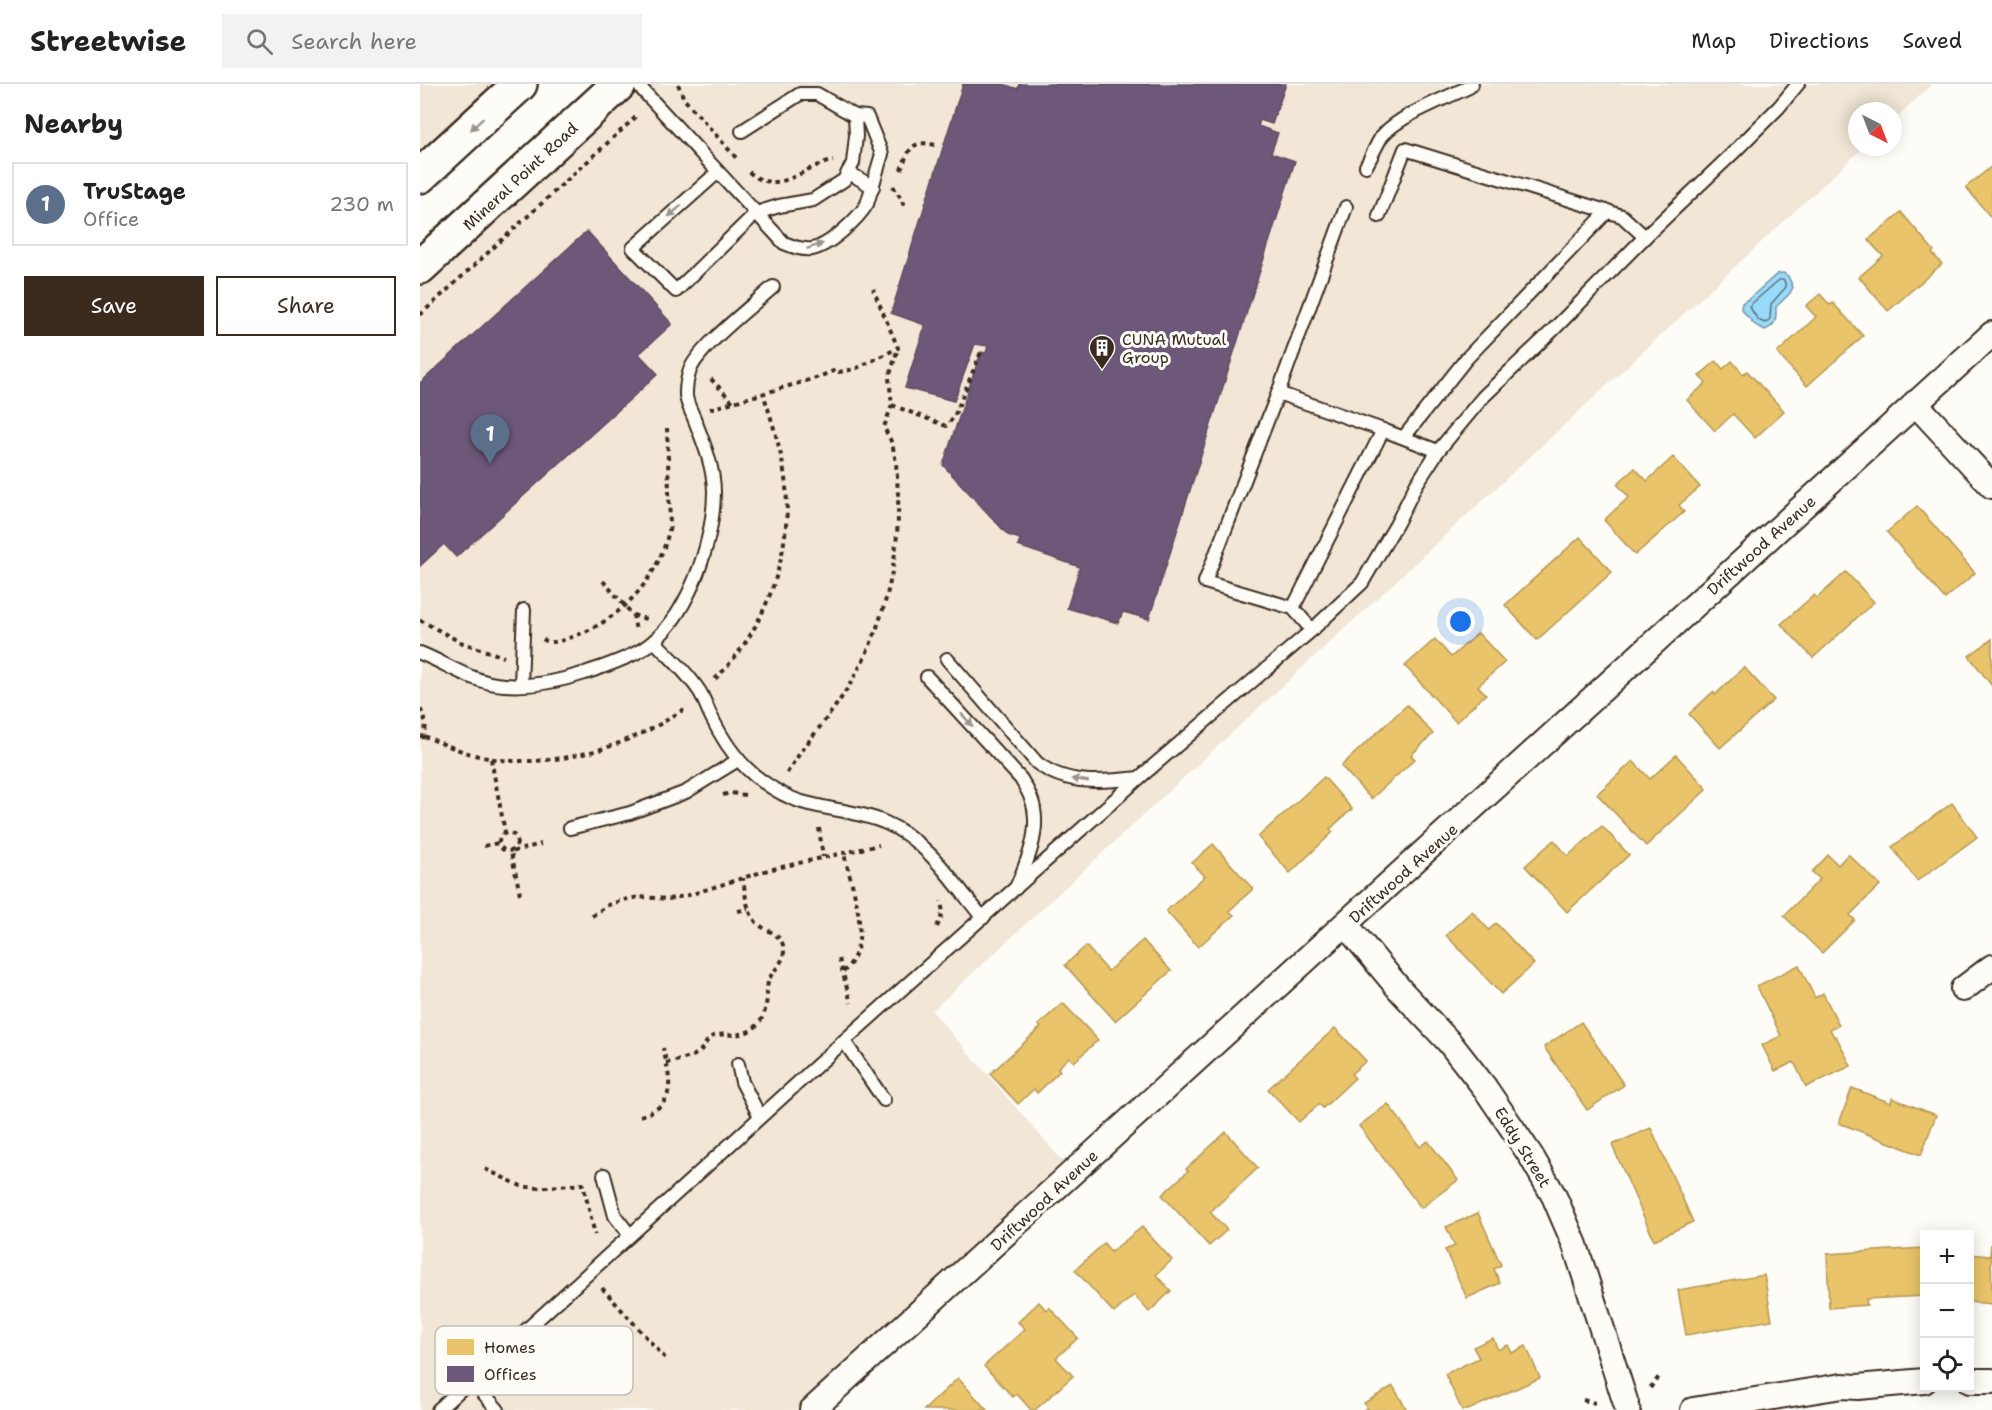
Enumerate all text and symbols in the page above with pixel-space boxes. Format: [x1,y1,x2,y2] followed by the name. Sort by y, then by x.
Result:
[222,14,642,68] search box
[30,22,186,60] text: Streetwise
[243,25,276,58] icon: search
[291,27,417,56] text: Search here
[1691,27,1736,55] text: Map
[1769,27,1869,55] text: Directions
[1902,27,1962,55] text: Saved
[1848,102,1902,156] north arrow
[24,106,123,141] text: Nearby
[469,117,484,131] one-way arrow
[458,118,582,235] street label: Mineral Point Road
[83,177,186,206] text: TruStage
[41,191,50,217] text: 1
[329,191,394,217] text: 230 m
[668,204,683,217] one-way arrow
[83,206,139,232] text: Office
[807,241,825,250] one-way arrow
[24,276,204,336] button: Save
[216,276,396,336] button: Share
[1122,329,1226,368] place label: CUNA Mutual Group
[1087,333,1117,371] building icon: CUNA Mutual Group
[470,414,510,464] pin: 1
[1702,491,1820,600] street label: Driftwood Avenue
[1446,607,1475,636] your location
[960,712,973,727] one-way arrow
[1071,776,1090,785] one-way arrow
[1344,819,1462,928] street label: Driftwood Avenue
[1490,1103,1556,1191] street label: Eddy Street
[986,1145,1103,1256] street label: Driftwood Avenue
[1920,1230,1974,1392] map controls
[1920,1230,1974,1284] button: +
[1920,1284,1974,1338] button: −
[435,1326,633,1395] legend
[484,1337,536,1358] text: Homes
[1920,1338,1974,1392] button: locate
[484,1364,537,1385] text: Offices

